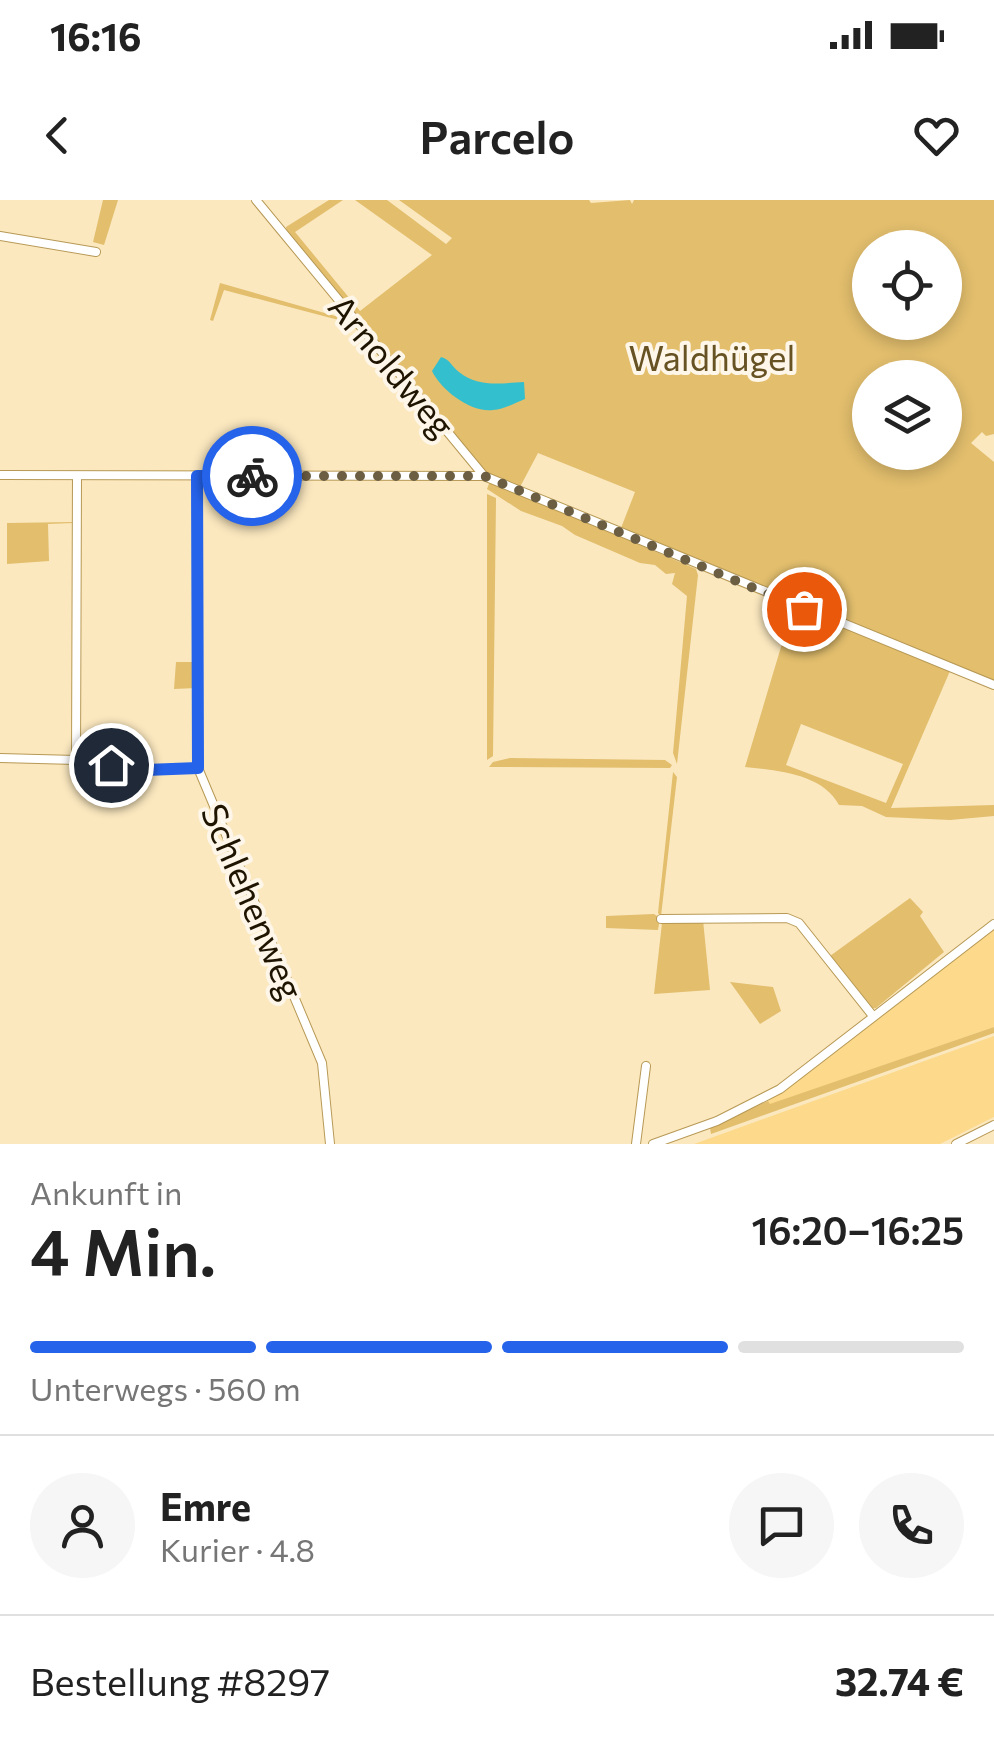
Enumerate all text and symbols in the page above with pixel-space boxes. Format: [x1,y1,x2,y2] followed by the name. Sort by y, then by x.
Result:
[50,12,141,59] text: 16:16
[30,108,85,163] icon: back
[420,108,574,163] text: Parcelo
[909,108,964,163] icon: heart
[852,230,962,470] map controls
[852,230,962,340] button: locate
[321,285,465,445] street label: Arnoldweg
[629,335,795,378] park label: Waldhügel
[852,360,962,470] button: layers
[202,426,302,526] courier
[225,449,280,504] icon: bike
[762,567,847,652] pin
[777,582,832,637] icon: bag
[69,723,154,808] pin
[84,738,139,793] icon: home
[194,797,314,1005] street label: Schlehenweg
[30,1172,182,1212] text: Ankunft in
[751,1206,964,1253] text: 16:20–16:25
[30,1210,216,1289] text: 4 Min.
[30,1368,301,1408] text: Unterwegs · 560 m
[30,1473,135,1578] button: person
[729,1473,834,1578] button: chat
[859,1473,964,1578] button: phone
[160,1482,251,1529] text: Emre
[160,1529,315,1569] text: Kurier · 4.8
[30,1657,330,1704] text: Bestellung #8297
[835,1657,964,1704] text: 32.74 €

